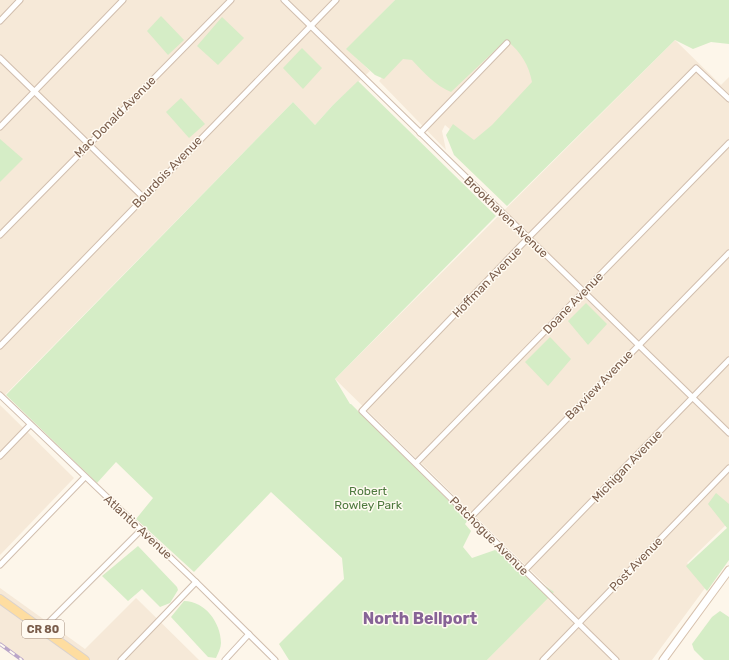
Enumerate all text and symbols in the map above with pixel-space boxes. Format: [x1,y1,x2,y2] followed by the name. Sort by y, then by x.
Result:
[71,73,159,161] street label: Mac Donald Avenue
[129,133,205,211] street label: Bourdois Avenue
[461,173,551,261] street label: Brookhaven Avenue
[450,244,524,320] street label: Hoffman Avenue
[540,269,606,337] street label: Doane Avenue
[562,347,636,423] street label: Bayview Avenue
[589,427,665,505] street label: Michigan Avenue
[334,484,403,512] park label: Robert Rowley Park
[101,492,175,562] street label: Atlantic Avenue
[447,494,531,578] street label: Patchogue Avenue
[607,534,666,594] street label: Post Avenue
[363,609,478,628] district label: North Bellport
[22,620,64,638] road number: CR 80

